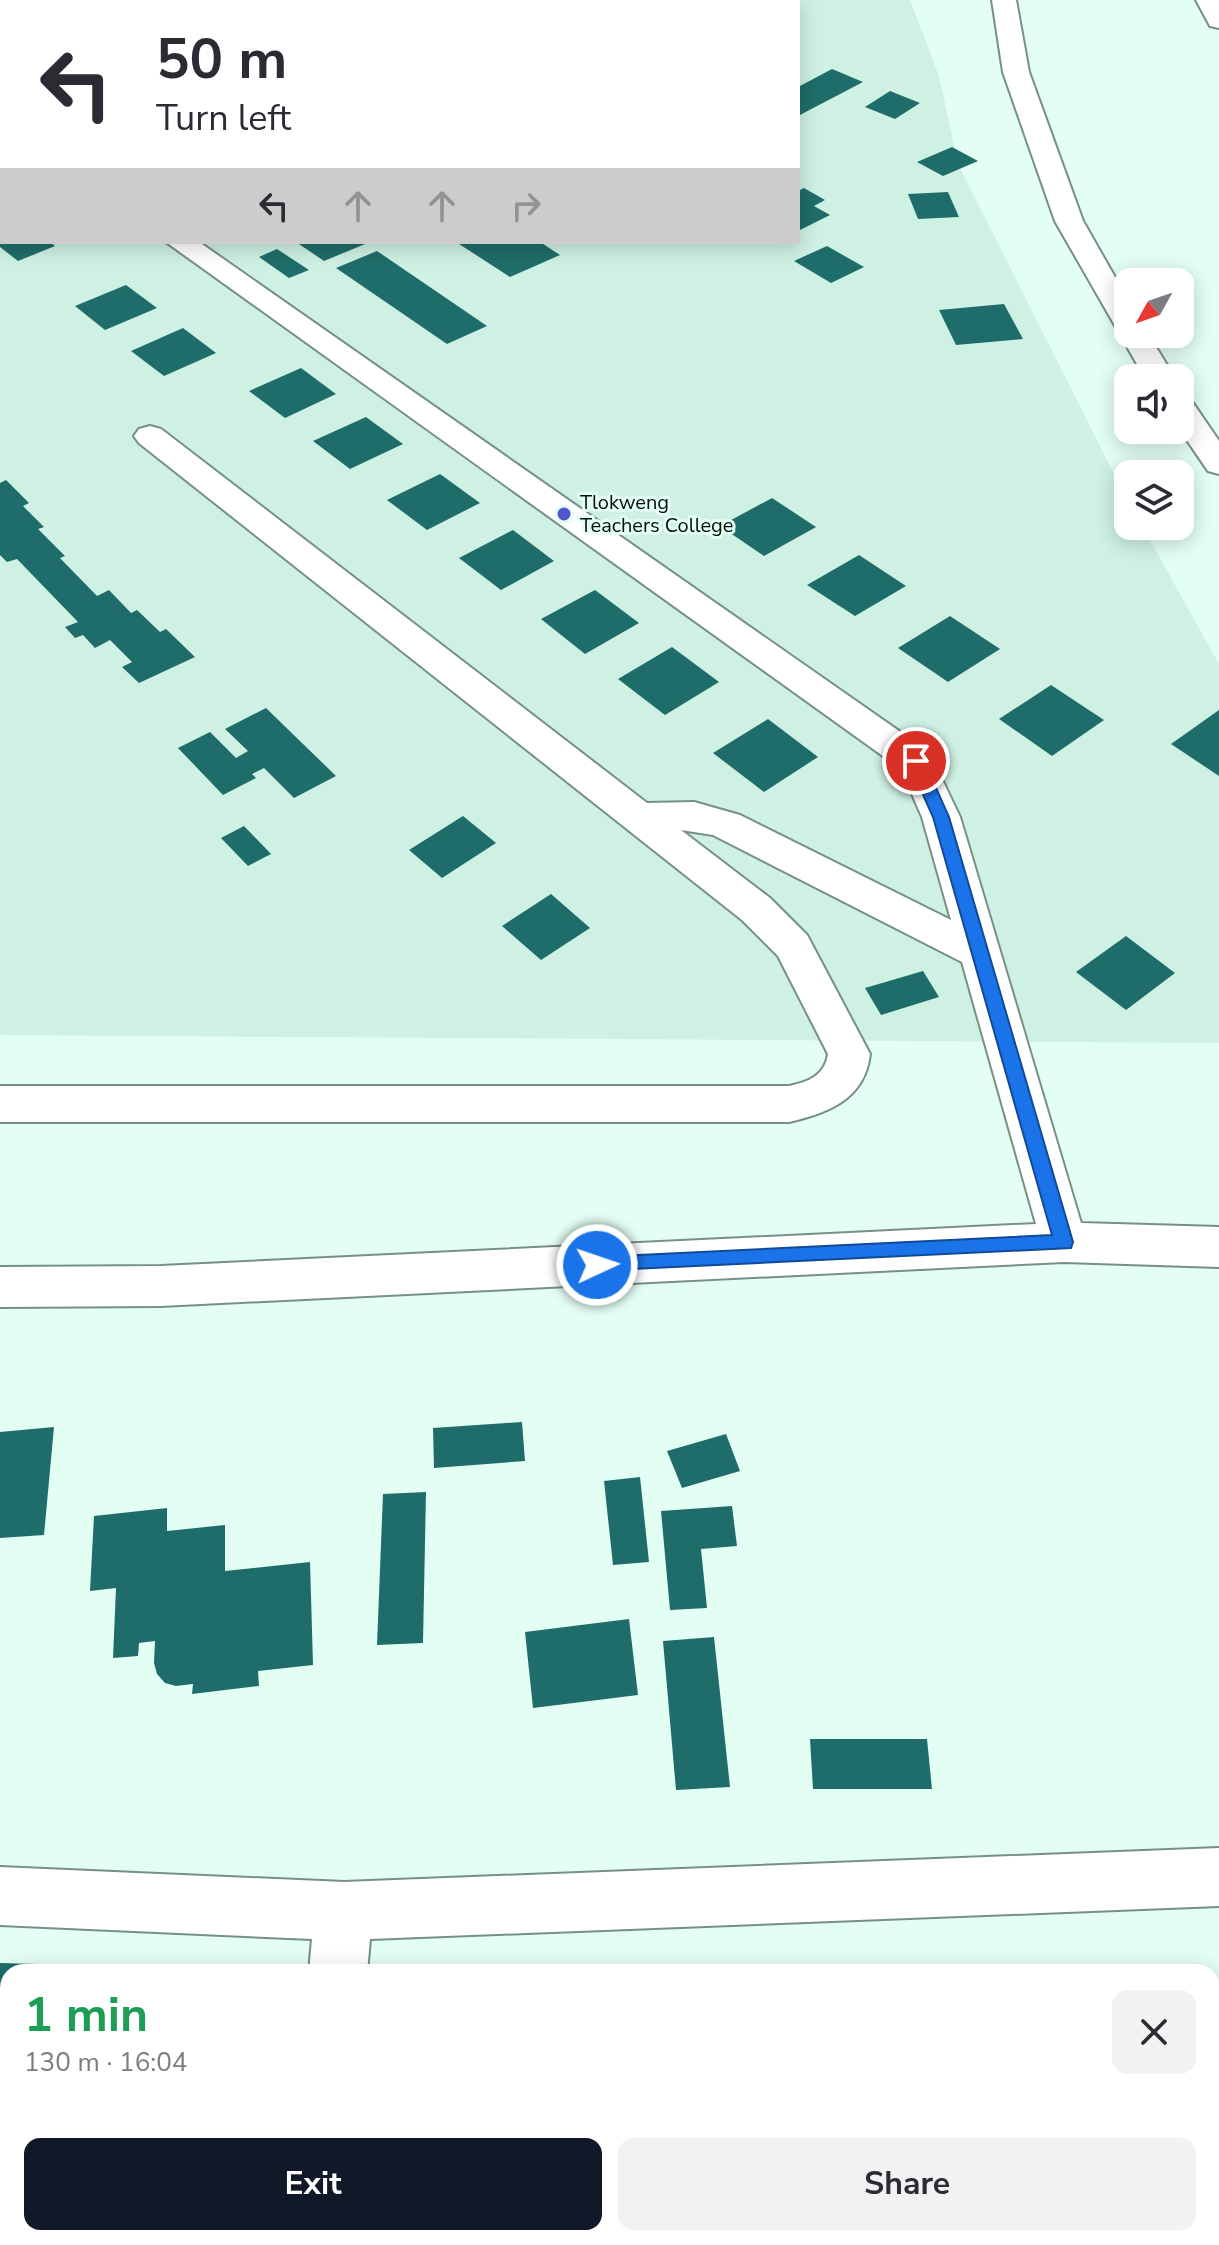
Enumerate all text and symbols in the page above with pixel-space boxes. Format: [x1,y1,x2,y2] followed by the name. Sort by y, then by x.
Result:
[156,21,287,98] text: 50 m
[24,32,128,136] icon: left
[156,94,291,143] text: Turn left
[252,184,296,228] icon: left
[336,184,380,228] icon: ahead
[420,184,464,228] icon: ahead
[504,184,548,228] icon: right
[1114,268,1194,348] north arrow
[1114,268,1194,540] map controls
[1114,364,1194,444] button: sound
[1114,460,1194,540] button: layers
[580,489,733,539] place label: Tlokweng Teachers College
[555,505,573,523] marker: Tlokweng Teachers College
[882,727,950,795] pin
[894,739,938,783] icon: arrive
[555,1223,639,1307] position arrow
[24,1982,148,2048] text: 1 min
[1112,1990,1196,2074] button: close
[24,2045,187,2080] text: 130 m · 16:04
[24,2138,602,2230] button: Exit
[618,2138,1196,2230] button: Share

